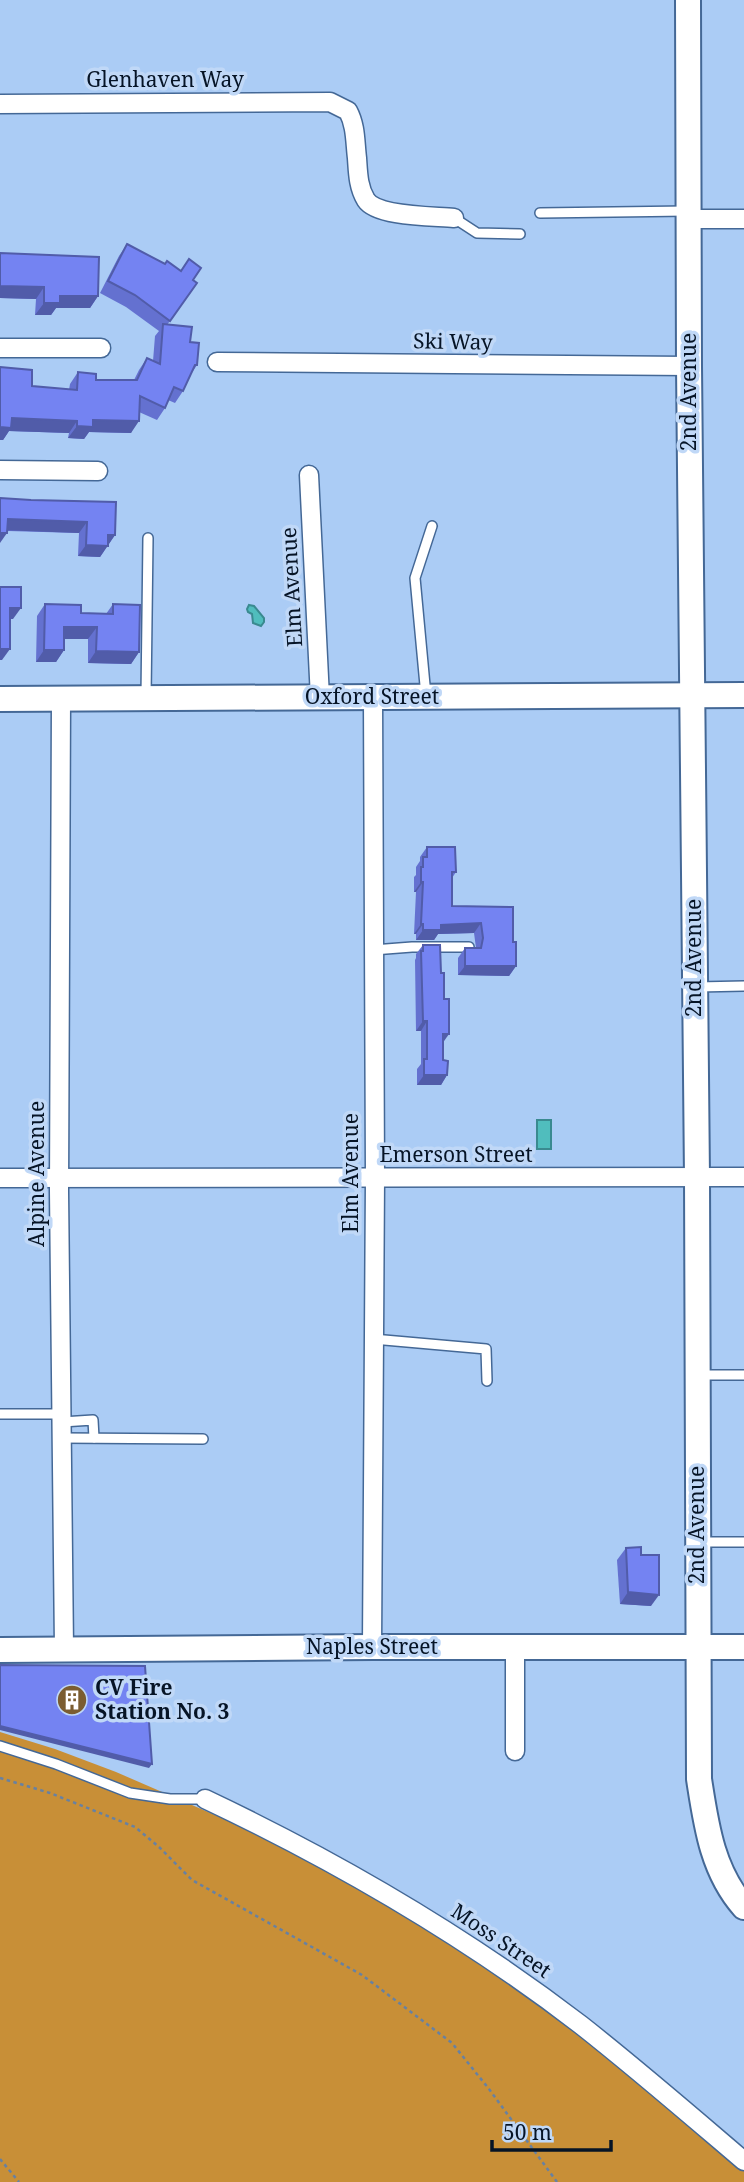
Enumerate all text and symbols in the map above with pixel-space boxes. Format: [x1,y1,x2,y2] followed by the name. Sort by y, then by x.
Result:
[86,65,244,93] street label: Glenhaven Way
[413,326,493,356] street label: Ski Way
[674,333,702,451] street label: 2nd Avenue
[274,526,308,648] street label: Elm Avenue
[305,682,439,710] street label: Oxford Street
[679,899,707,1017] street label: 2nd Avenue
[22,1101,50,1247] street label: Alpine Avenue
[336,1113,364,1233] street label: Elm Avenue
[379,1140,533,1168] street label: Emerson Street
[682,1466,710,1584] street label: 2nd Avenue
[306,1632,438,1660] street label: Naples Street
[95,1673,229,1725] place label: CV Fire Station No. 3
[55,1683,89,1717] building icon: CV Fire Station No. 3
[446,1896,557,1984] street label: Moss Street
[492,2108,611,2152] scale bar
[503,2118,552,2146] text: 50 m

